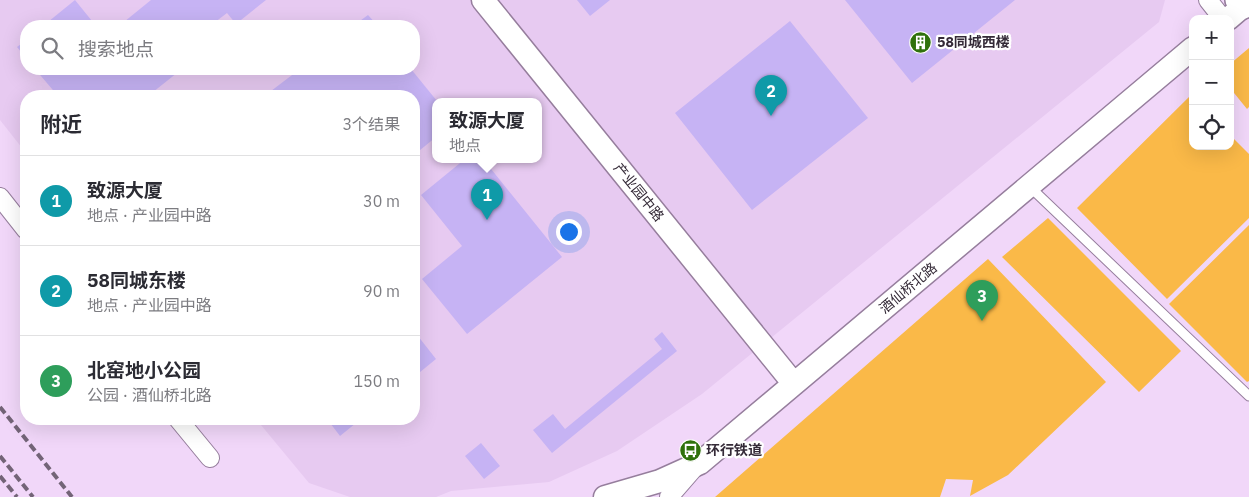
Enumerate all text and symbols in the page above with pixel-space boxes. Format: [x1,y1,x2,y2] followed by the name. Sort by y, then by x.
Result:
[1189,15,1234,150] map controls
[1189,15,1234,60] button: +
[20,20,420,75] search box
[909,30,933,54] building icon: 58同城西楼
[937,33,1010,51] place label: 58同城西楼
[38,34,66,62] icon: search
[78,37,154,61] text: 搜索地点
[1189,60,1234,105] button: −
[755,75,787,116] pin: 2
[432,98,542,163] popup
[1189,105,1234,150] button: locate
[449,108,525,132] text: 致源大厦
[40,110,82,138] text: 附近
[342,114,400,134] text: 3个结果
[449,135,481,155] text: 地点
[610,159,668,225] street label: 产业园中路
[87,178,163,202] text: 致源大厦
[471,179,503,220] pin: 1
[51,191,61,211] text: 1
[363,191,400,211] text: 30 m
[87,205,212,225] text: 地点 · 产业园中路
[556,219,582,245] your location
[875,259,941,317] street label: 酒仙桥北路
[87,268,186,292] text: 58同城东楼
[966,280,998,321] pin: 3
[51,281,61,301] text: 2
[363,281,400,301] text: 90 m
[87,295,212,315] text: 地点 · 产业园中路
[87,358,201,382] text: 北窑地小公园
[51,371,61,391] text: 3
[353,371,400,391] text: 150 m
[87,385,212,405] text: 公园 · 酒仙桥北路
[678,438,702,462] bus stop icon: 环行铁道
[706,441,762,459] place label: 环行铁道

